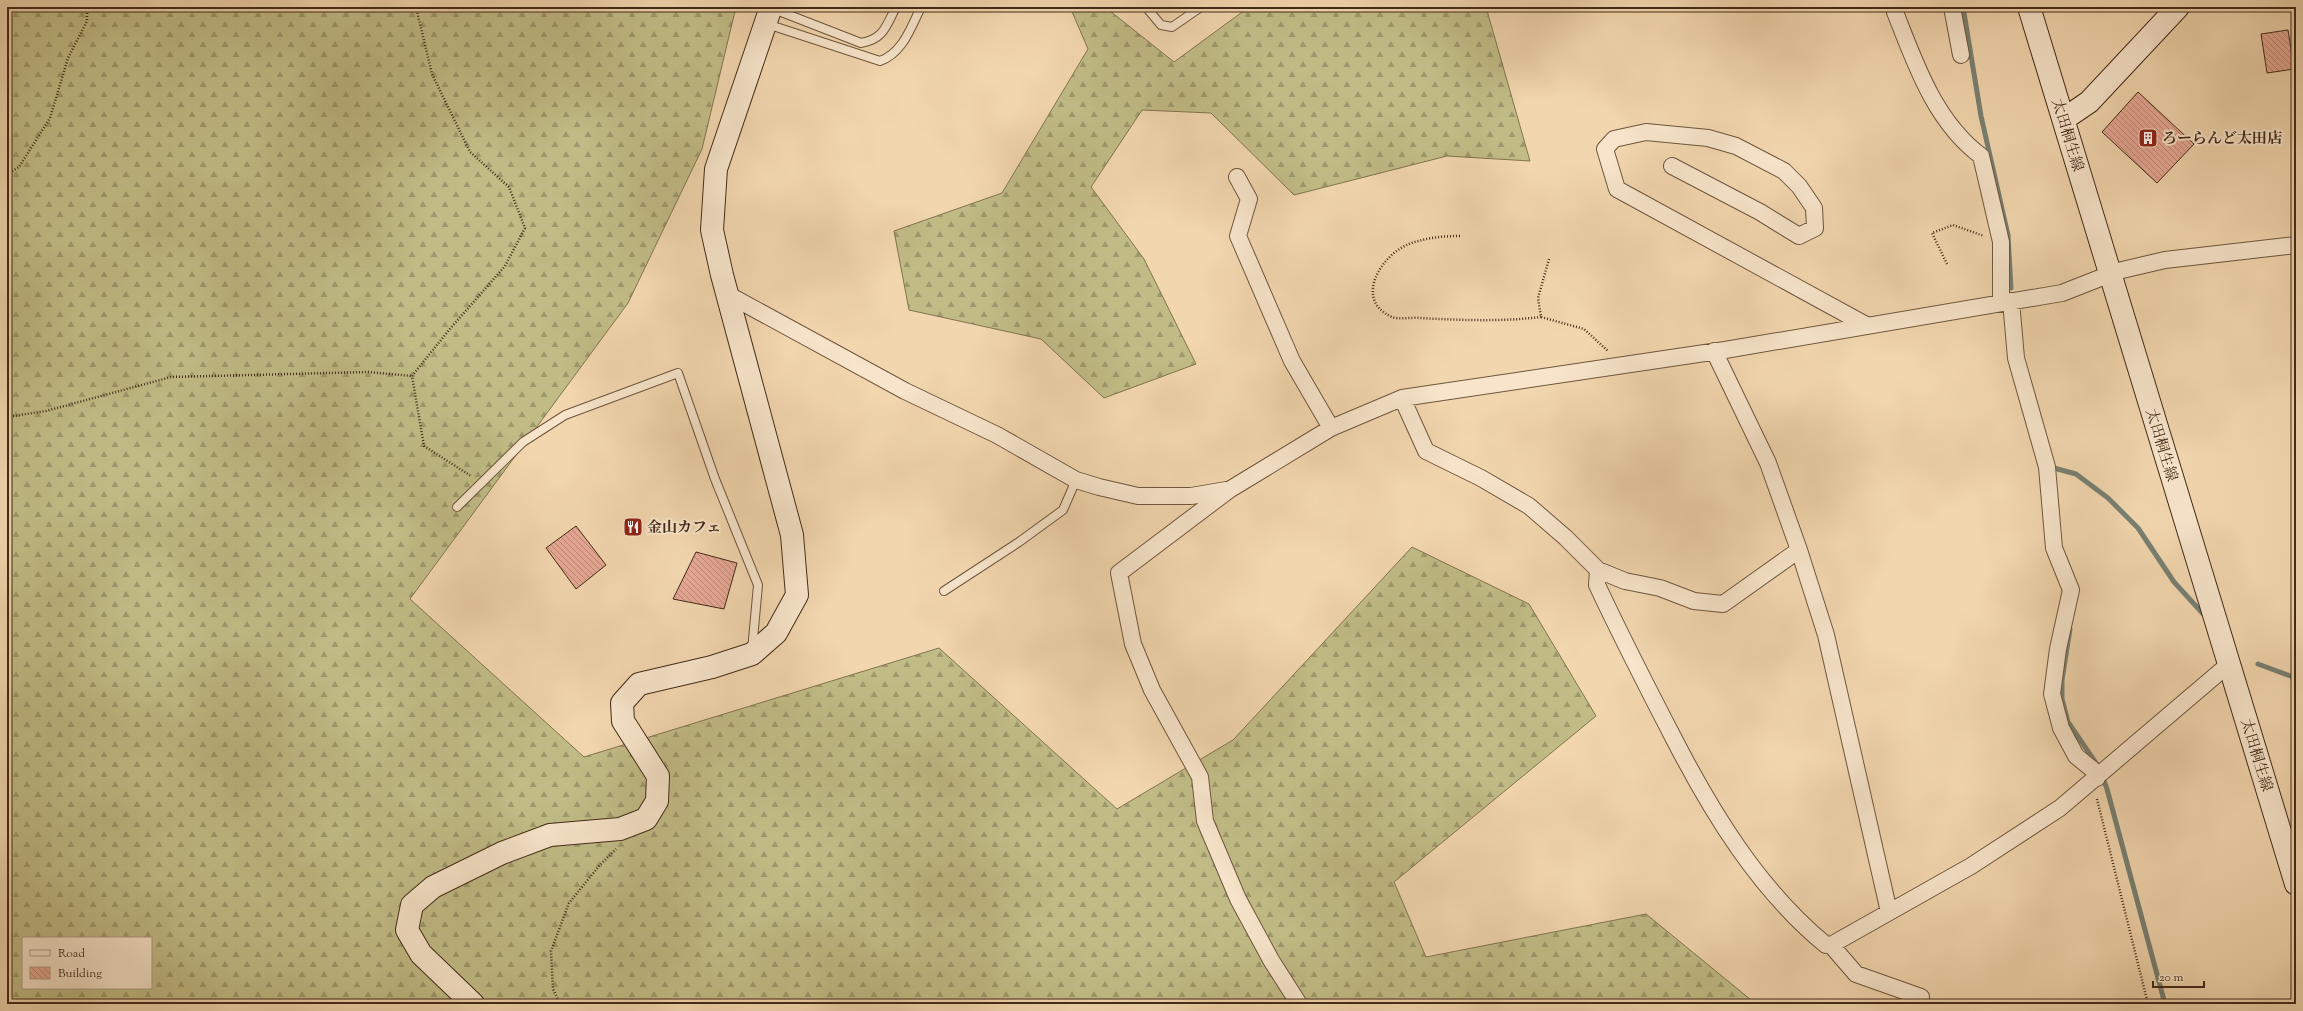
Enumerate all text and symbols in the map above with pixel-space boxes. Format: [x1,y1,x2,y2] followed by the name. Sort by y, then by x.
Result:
[2046,96,2088,174] street label: 太田桐生線
[2137,127,2159,149] building icon: ろーらんど太田店
[2162,129,2282,150] place label: ろーらんど太田店
[2140,406,2182,484] street label: 太田桐生線
[622,516,644,538] restaurant icon: 金山カフェ
[647,518,721,539] place label: 金山カフェ
[2235,716,2277,794] street label: 太田桐生線
[22,937,152,989] legend
[58,945,85,963] text: Road
[2153,963,2204,989] scale bar
[58,965,102,983] text: Building
[2159,969,2184,987] text: 20 m

